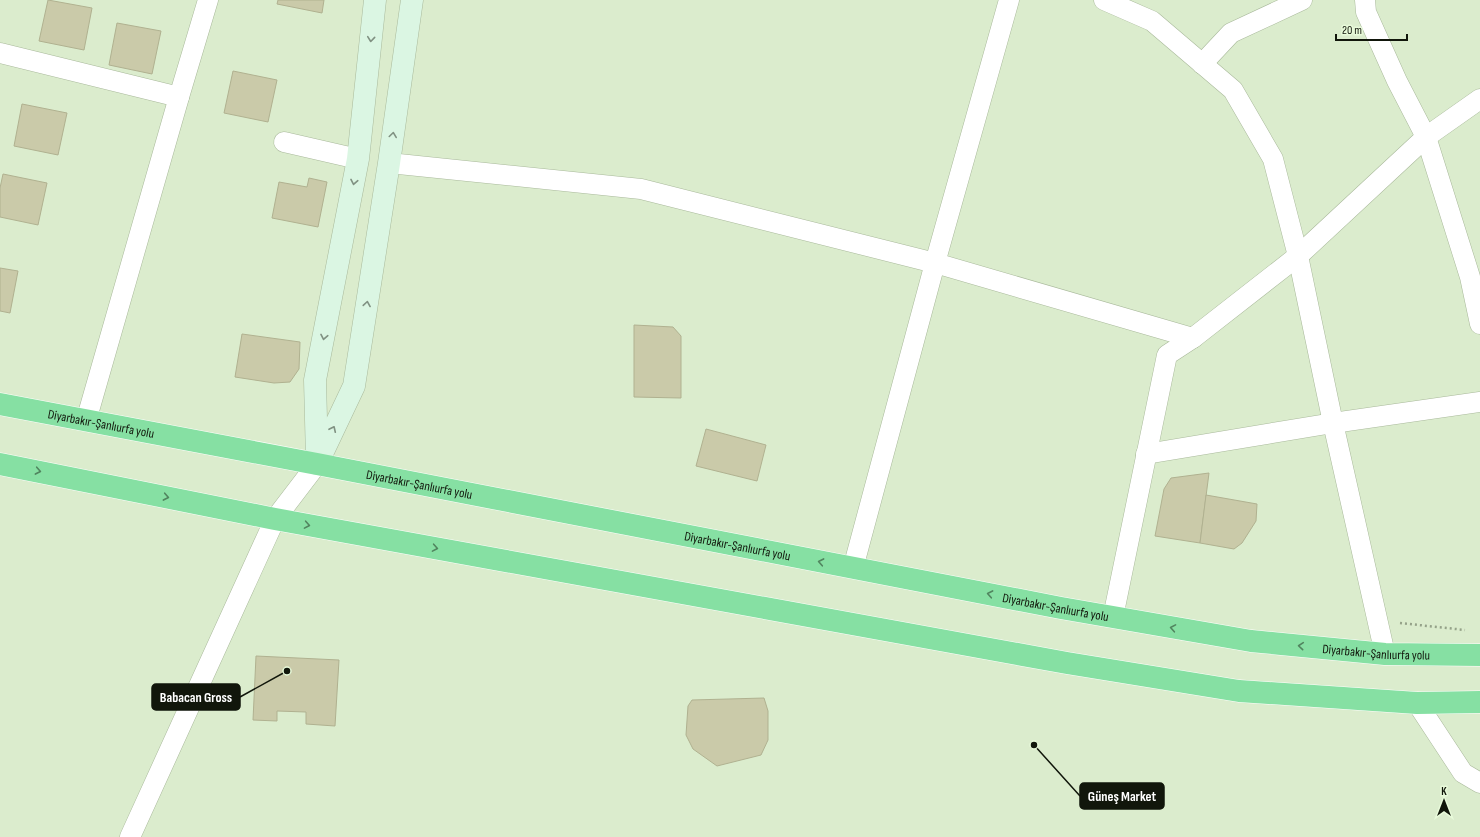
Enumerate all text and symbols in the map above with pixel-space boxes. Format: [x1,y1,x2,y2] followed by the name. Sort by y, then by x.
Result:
[1336,16,1407,42] scale bar
[1342,23,1362,38] text: 20 m
[367,36,376,42] one-way arrow
[388,131,397,138] one-way arrow
[350,179,358,185] one-way arrow
[362,301,371,308] one-way arrow
[320,334,328,340] one-way arrow
[47,406,155,442] street label: Diyarbakır-Şanlıurfa yolu
[328,425,336,433] one-way arrow
[35,467,41,475] one-way arrow
[365,467,474,503] street label: Diyarbakır-Şanlıurfa yolu
[163,492,169,501] one-way arrow
[304,520,310,529] one-way arrow
[683,528,792,564] street label: Diyarbakır-Şanlıurfa yolu
[432,543,438,552] one-way arrow
[818,558,824,567] one-way arrow
[1001,590,1110,625] street label: Diyarbakır-Şanlıurfa yolu
[987,591,993,599] one-way arrow
[1170,624,1176,632] one-way arrow
[1322,641,1430,663] street label: Diyarbakır-Şanlıurfa yolu
[1298,642,1304,651] one-way arrow
[152,684,240,710] callout: Babacan Gross
[160,689,232,706] text: Babacan Gross
[1424,781,1464,821] north arrow
[1080,783,1164,809] callout: Güneş Market
[1441,785,1447,798] text: K
[1088,788,1157,805] text: Güneş Market

